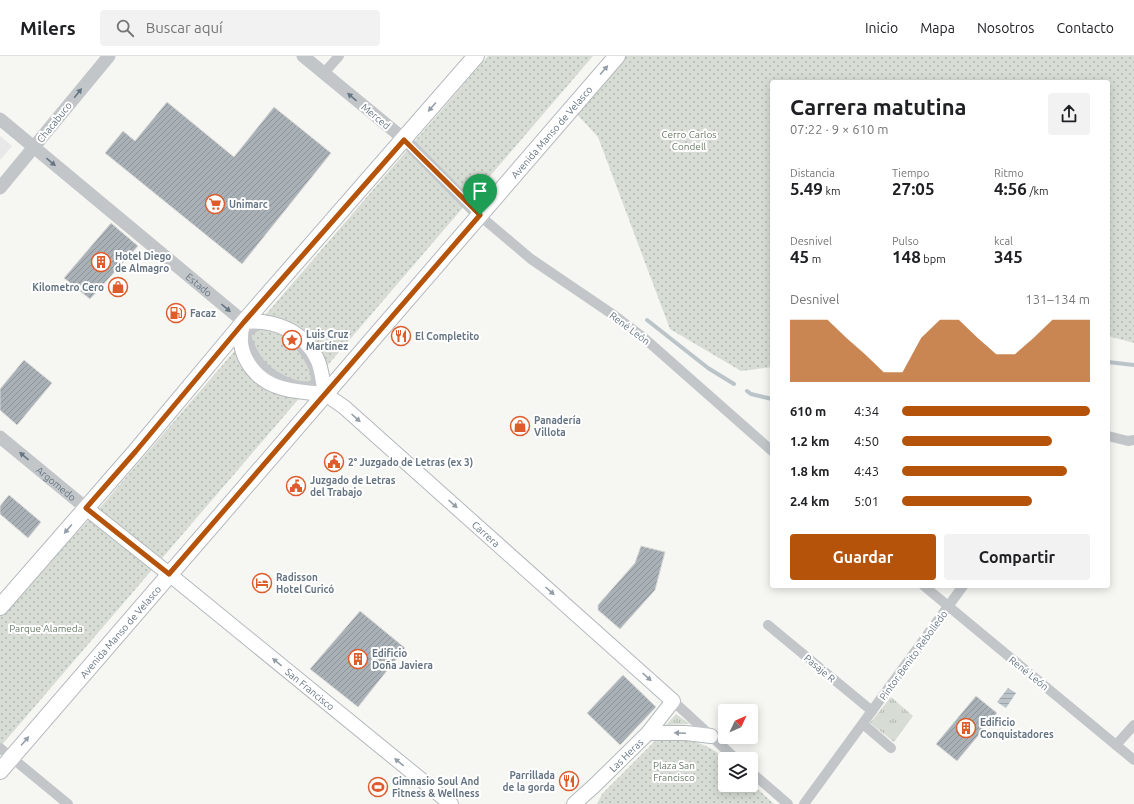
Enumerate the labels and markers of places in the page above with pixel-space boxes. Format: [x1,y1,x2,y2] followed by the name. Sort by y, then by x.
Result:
[463,174,497,215] pin
[204,193,226,215] supermarket icon: Unimarc
[229,199,268,210] place label: Unimarc
[90,251,112,273] building icon: Hotel Diego de Almagro
[115,251,171,274] place label: Hotel Diego de Almagro
[107,276,129,298] shop icon: Kilometro Cero
[32,282,104,293] place label: Kilometro Cero
[165,302,187,324] fuel station icon: Facaz
[190,308,216,319] place label: Facaz
[390,325,412,347] restaurant icon: El Completito
[281,329,303,351] place icon: Luis Cruz Martínez
[306,329,349,352] place label: Luis Cruz Martínez
[415,331,479,342] place label: El Completito
[534,414,581,438] place label: Panadería Villota
[509,415,531,437] shop icon: Panadería Villota
[323,451,345,473] public building icon: 2° Juzgado de Letras (ex 3)
[348,457,473,469] place label: 2° Juzgado de Letras (ex 3)
[285,475,307,497] public building icon: Juzgado de Letras del Trabajo
[310,475,396,498] place label: Juzgado de Letras del Trabajo
[251,572,273,594] hotel icon: Radisson Hotel Curicó
[276,572,334,595] place label: Radisson Hotel Curicó
[347,648,369,670] building icon: Edificio Doña Javiera
[372,648,433,671] place label: Edificio Doña Javiera
[955,717,977,739] building icon: Edificio Conquistadores
[980,717,1054,740] place label: Edificio Conquistadores
[503,770,555,793] place label: Parrillada de la gorda
[558,770,580,792] restaurant icon: Parrillada de la gorda
[367,776,389,798] sports icon: Gimnasio Soul And Fitness & Wellness
[392,776,480,799] place label: Gimnasio Soul And Fitness & Wellness

